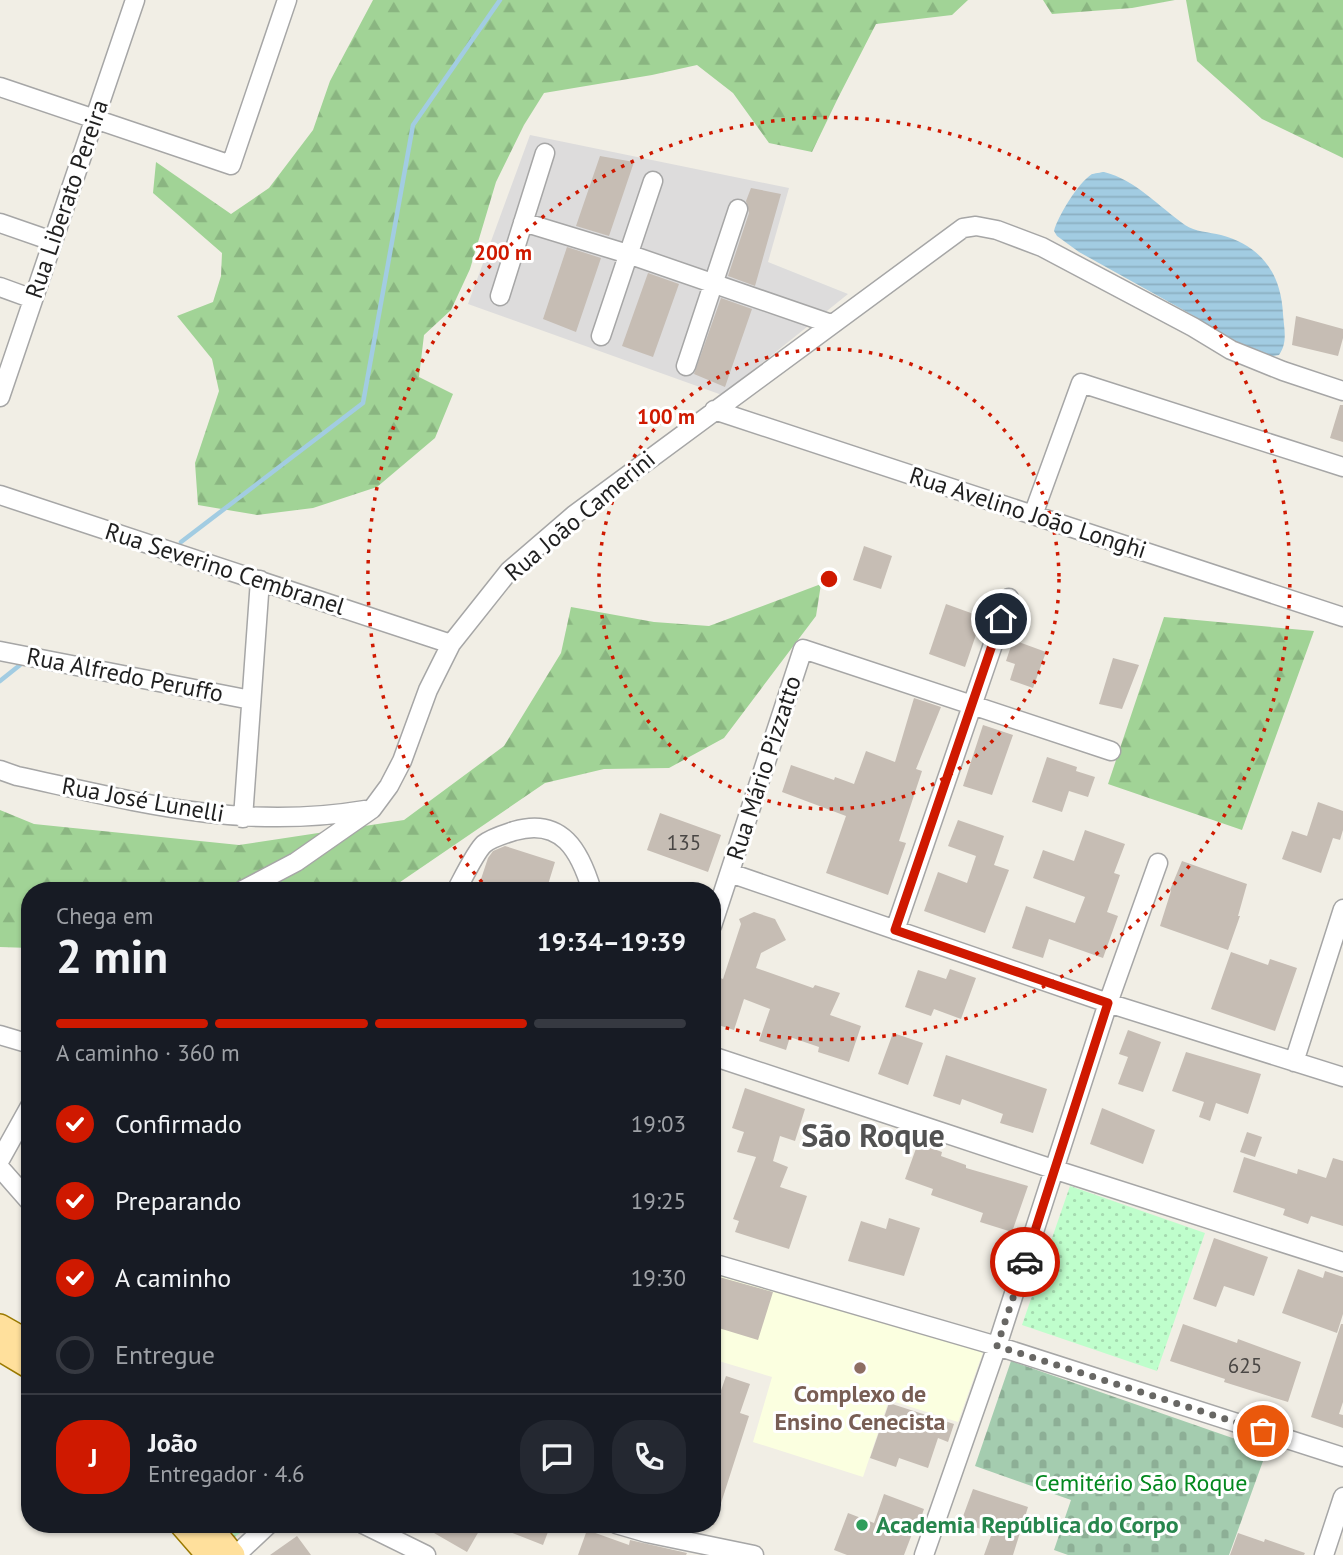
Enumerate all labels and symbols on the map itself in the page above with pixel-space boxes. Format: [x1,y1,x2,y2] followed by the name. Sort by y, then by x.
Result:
[18,95,115,302] street label: Rua Liberato Pereira
[474,239,532,266] text: 200 m
[637,403,695,430] text: 100 m
[498,444,661,588] street label: Rua João Camerini
[906,460,1151,566] street label: Rua Avelino João Longhi
[101,515,349,622] street label: Rua Severino Cembranel
[817,567,841,591] centre of rings
[971,589,1031,649] pin
[24,640,226,709] street label: Rua Alfredo Peruffo
[719,672,808,864] street label: Rua Mário Pizzatto
[59,770,227,829] street label: Rua José Lunelli
[667,829,701,856] house number: 135
[801,1114,945,1156] district label: São Roque
[990,1227,1060,1297] courier
[1228,1352,1262,1379] house number: 625
[852,1360,868,1376] marker: Complexo de Ensino Cenecista
[774,1378,946,1437] place label: Complexo de Ensino Cenecista
[1233,1401,1293,1461] pin
[1035,1467,1247,1498] park label: Cemitério São Roque
[876,1509,1179,1540] place label: Academia República do Corpo
[854,1517,870,1533] marker: Academia República do Corpo

